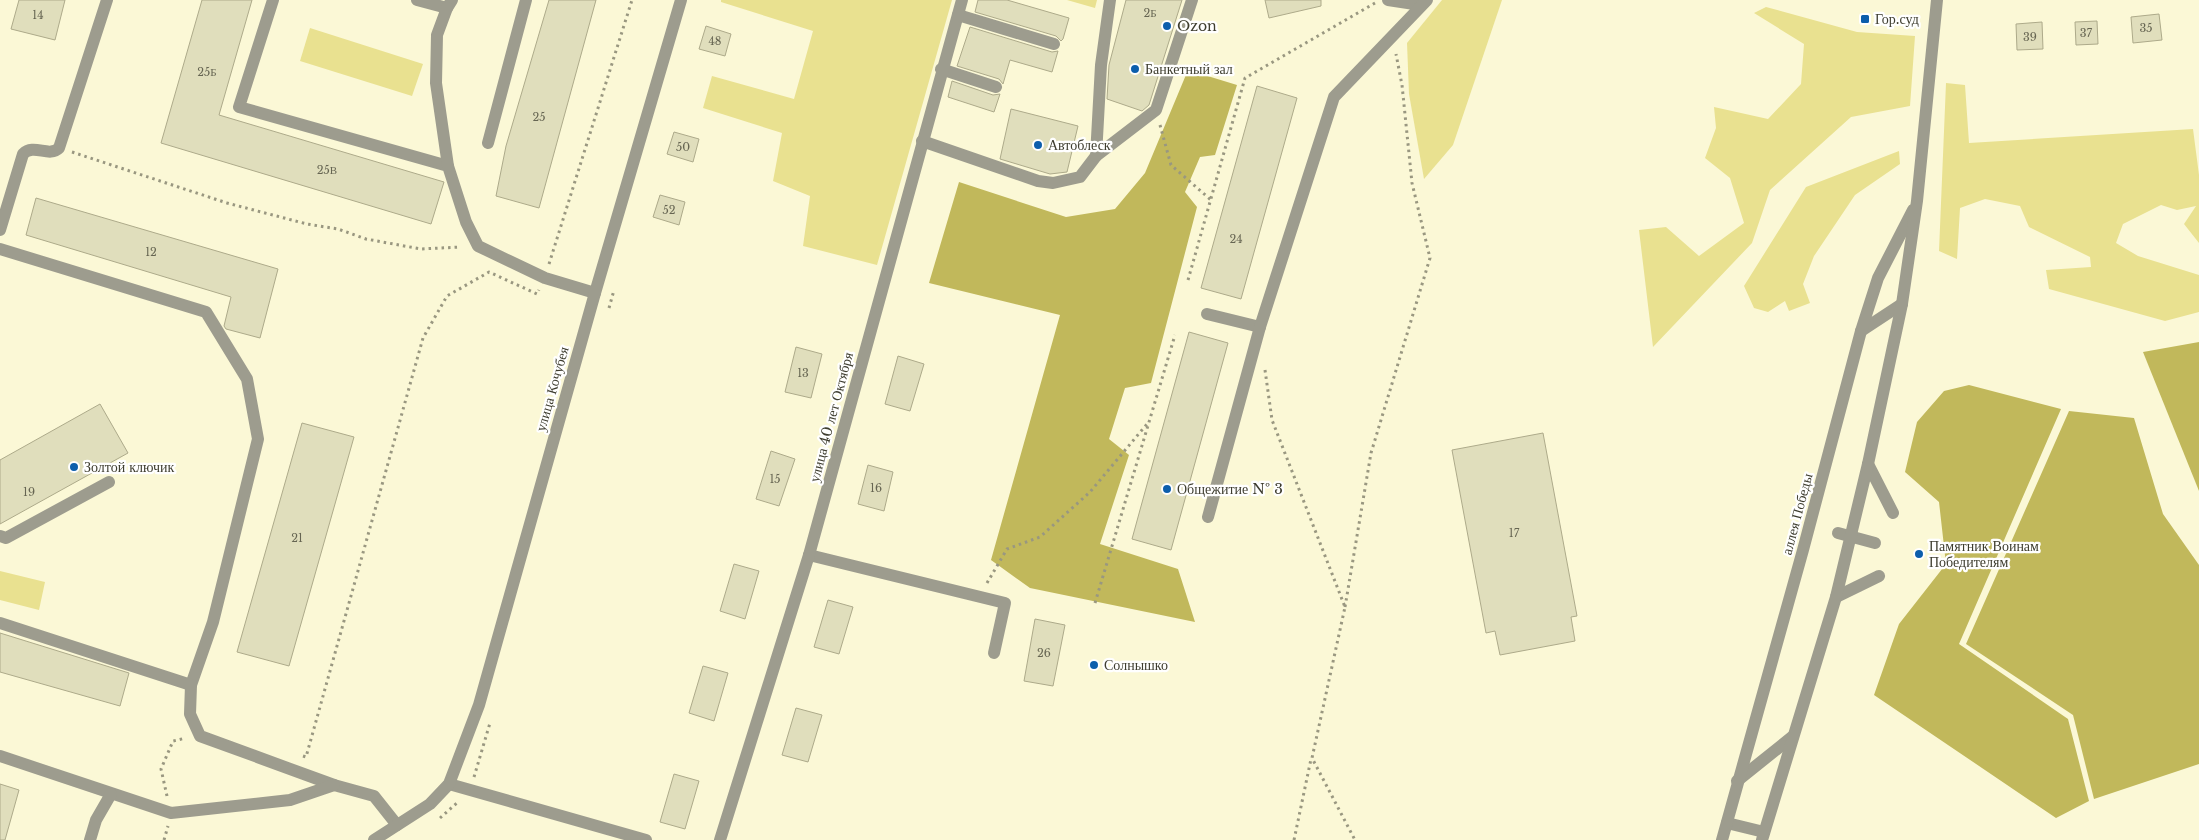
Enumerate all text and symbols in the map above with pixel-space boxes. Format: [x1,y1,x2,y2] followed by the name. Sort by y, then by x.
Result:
[1143,6,1157,20] house number: 2Б
[32,8,44,22] house number: 14
[1875,10,1919,28] place label: Гор.суд
[1859,13,1871,25] marker: Гор.суд
[1177,17,1217,35] place label: Ozon
[1161,20,1173,32] marker: Ozon
[2139,21,2153,35] house number: 35
[2080,26,2093,40] house number: 37
[2023,30,2037,44] house number: 39
[708,34,722,48] house number: 48
[1145,60,1233,78] place label: Банкетный зал
[1129,63,1141,75] marker: Банкетный зал
[197,65,217,79] house number: 25Б
[532,110,546,124] house number: 25
[1048,136,1111,154] place label: Автоблеск
[1032,139,1044,151] marker: Автоблеск
[676,140,690,154] house number: 50
[317,163,337,177] house number: 25В
[662,203,676,217] house number: 52
[1229,232,1243,246] house number: 24
[145,245,157,259] house number: 12
[531,344,573,433] street label: улица Кочубея
[805,350,857,484] street label: улица 40 лет Октября
[797,366,809,380] house number: 13
[84,458,175,476] place label: Золтой ключик
[68,461,80,473] marker: Золтой ключик
[1777,471,1817,557] street label: аллея Победы
[769,472,781,486] house number: 15
[1177,480,1283,498] place label: Общежитие № 3
[870,481,882,495] house number: 16
[1161,483,1173,495] marker: Общежитие № 3
[23,485,35,499] house number: 19
[1509,526,1520,540] house number: 17
[291,531,303,545] house number: 21
[1929,537,2039,571] place label: Памятник Воинам Победителям
[1913,548,1925,560] marker: Памятник Воинам Победителям
[1037,646,1051,660] house number: 26
[1104,656,1168,674] place label: Солнышко
[1088,659,1100,671] marker: Солнышко

